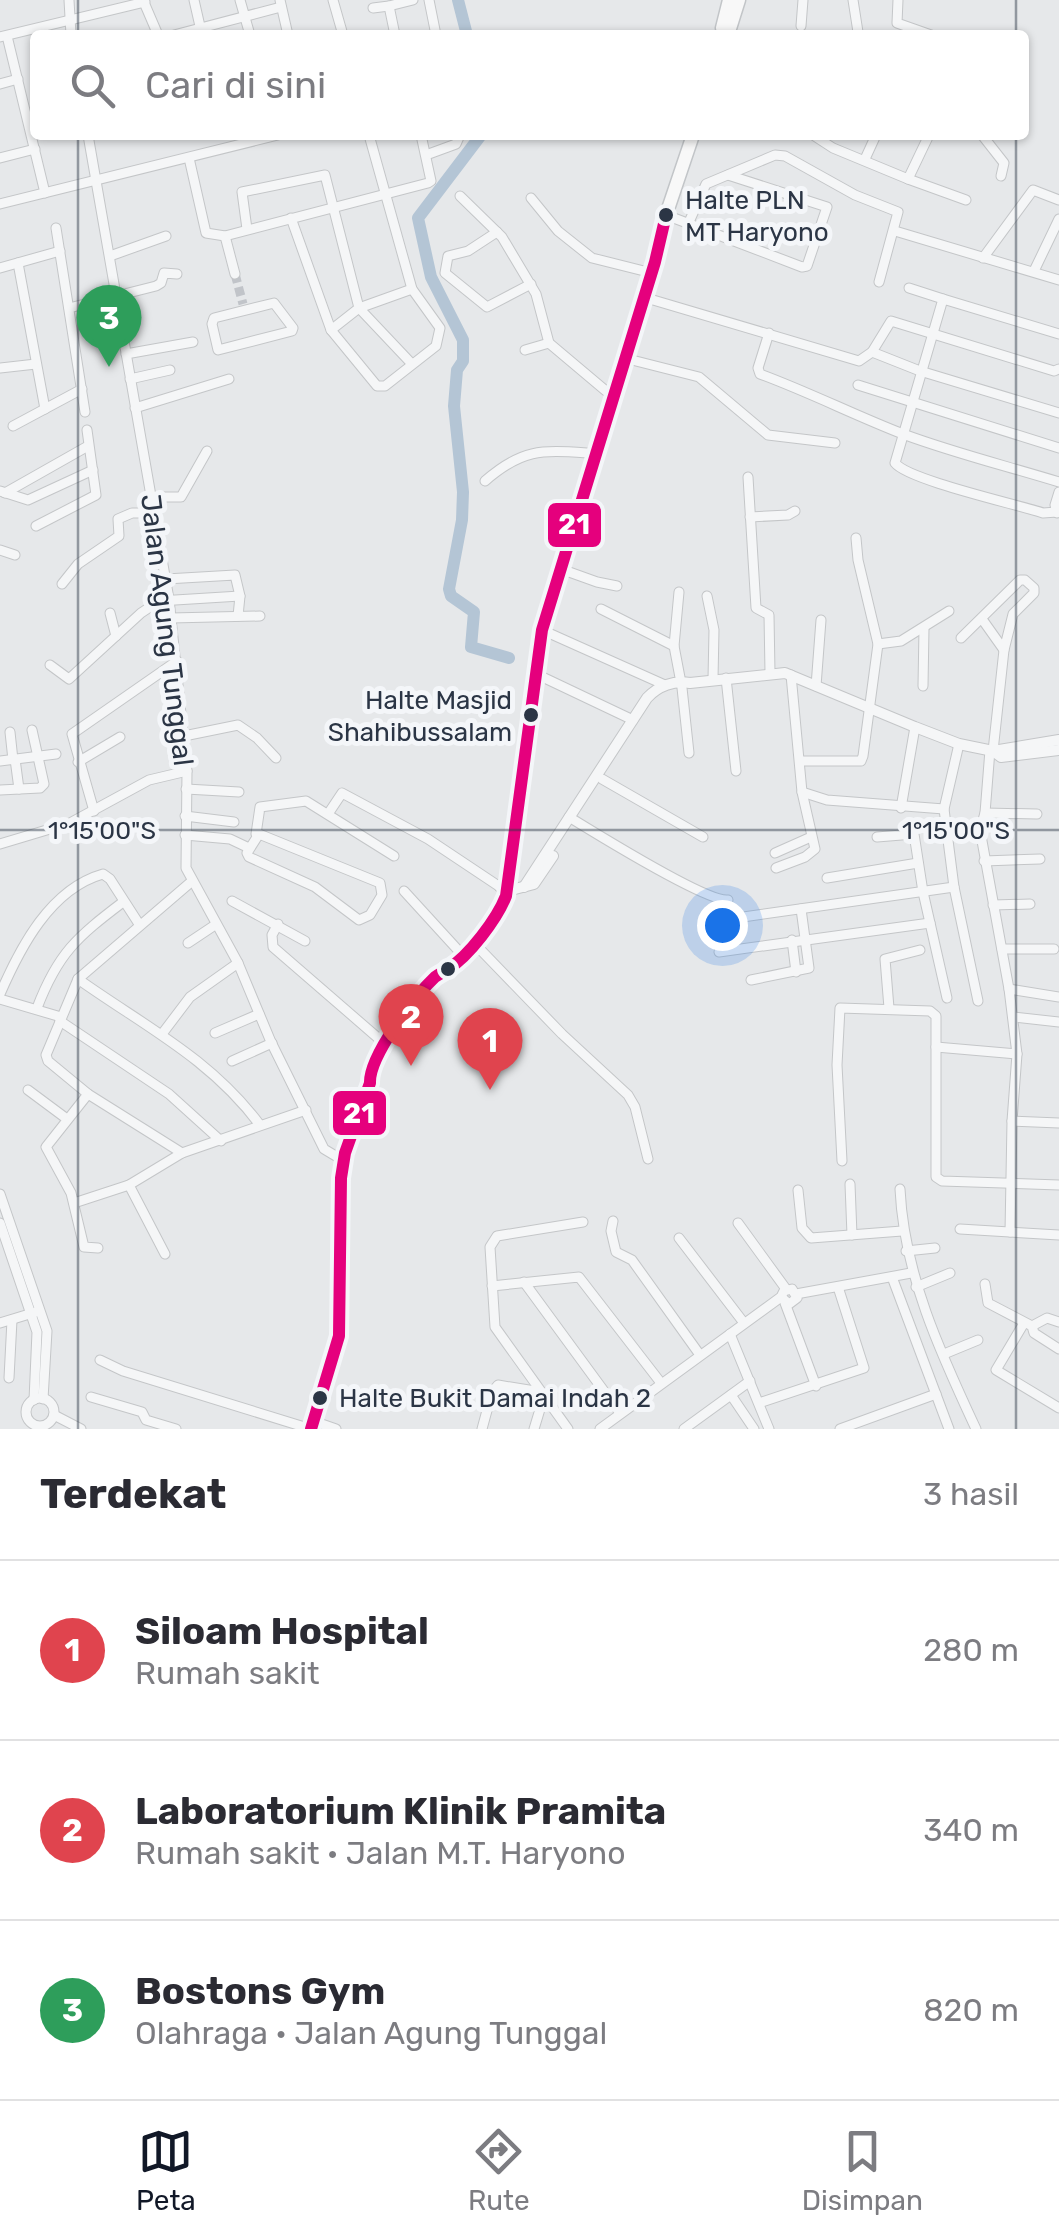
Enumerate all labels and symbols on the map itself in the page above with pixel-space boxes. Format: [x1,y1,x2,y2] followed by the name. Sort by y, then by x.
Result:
[685,185,829,248] place label: Halte PLN MT Haryono
[656,205,676,225] marker: Halte PLN MT Haryono
[76,284,142,367] pin: 3
[134,492,200,768] street label: Jalan Agung Tunggal
[546,501,603,549] line badge: 21
[558,508,590,541] text: 21
[328,685,512,748] place label: Halte Masjid Shahibussalam
[521,705,541,725] marker: Halte Masjid Shahibussalam
[48,816,156,845] text: 1°15'00"S
[902,816,1010,845] text: 1°15'00"S
[697,900,748,951] your location
[438,959,458,979] unlabelled marker
[378,984,444,1066] pin: 2
[458,1008,522,1090] pin: 1
[331,1089,388,1137] line badge: 21
[343,1097,375,1130] text: 21
[339,1383,651,1414] place label: Halte Bukit Damai Indah 2
[310,1388,330,1408] marker: Halte Bukit Damai Indah 2

